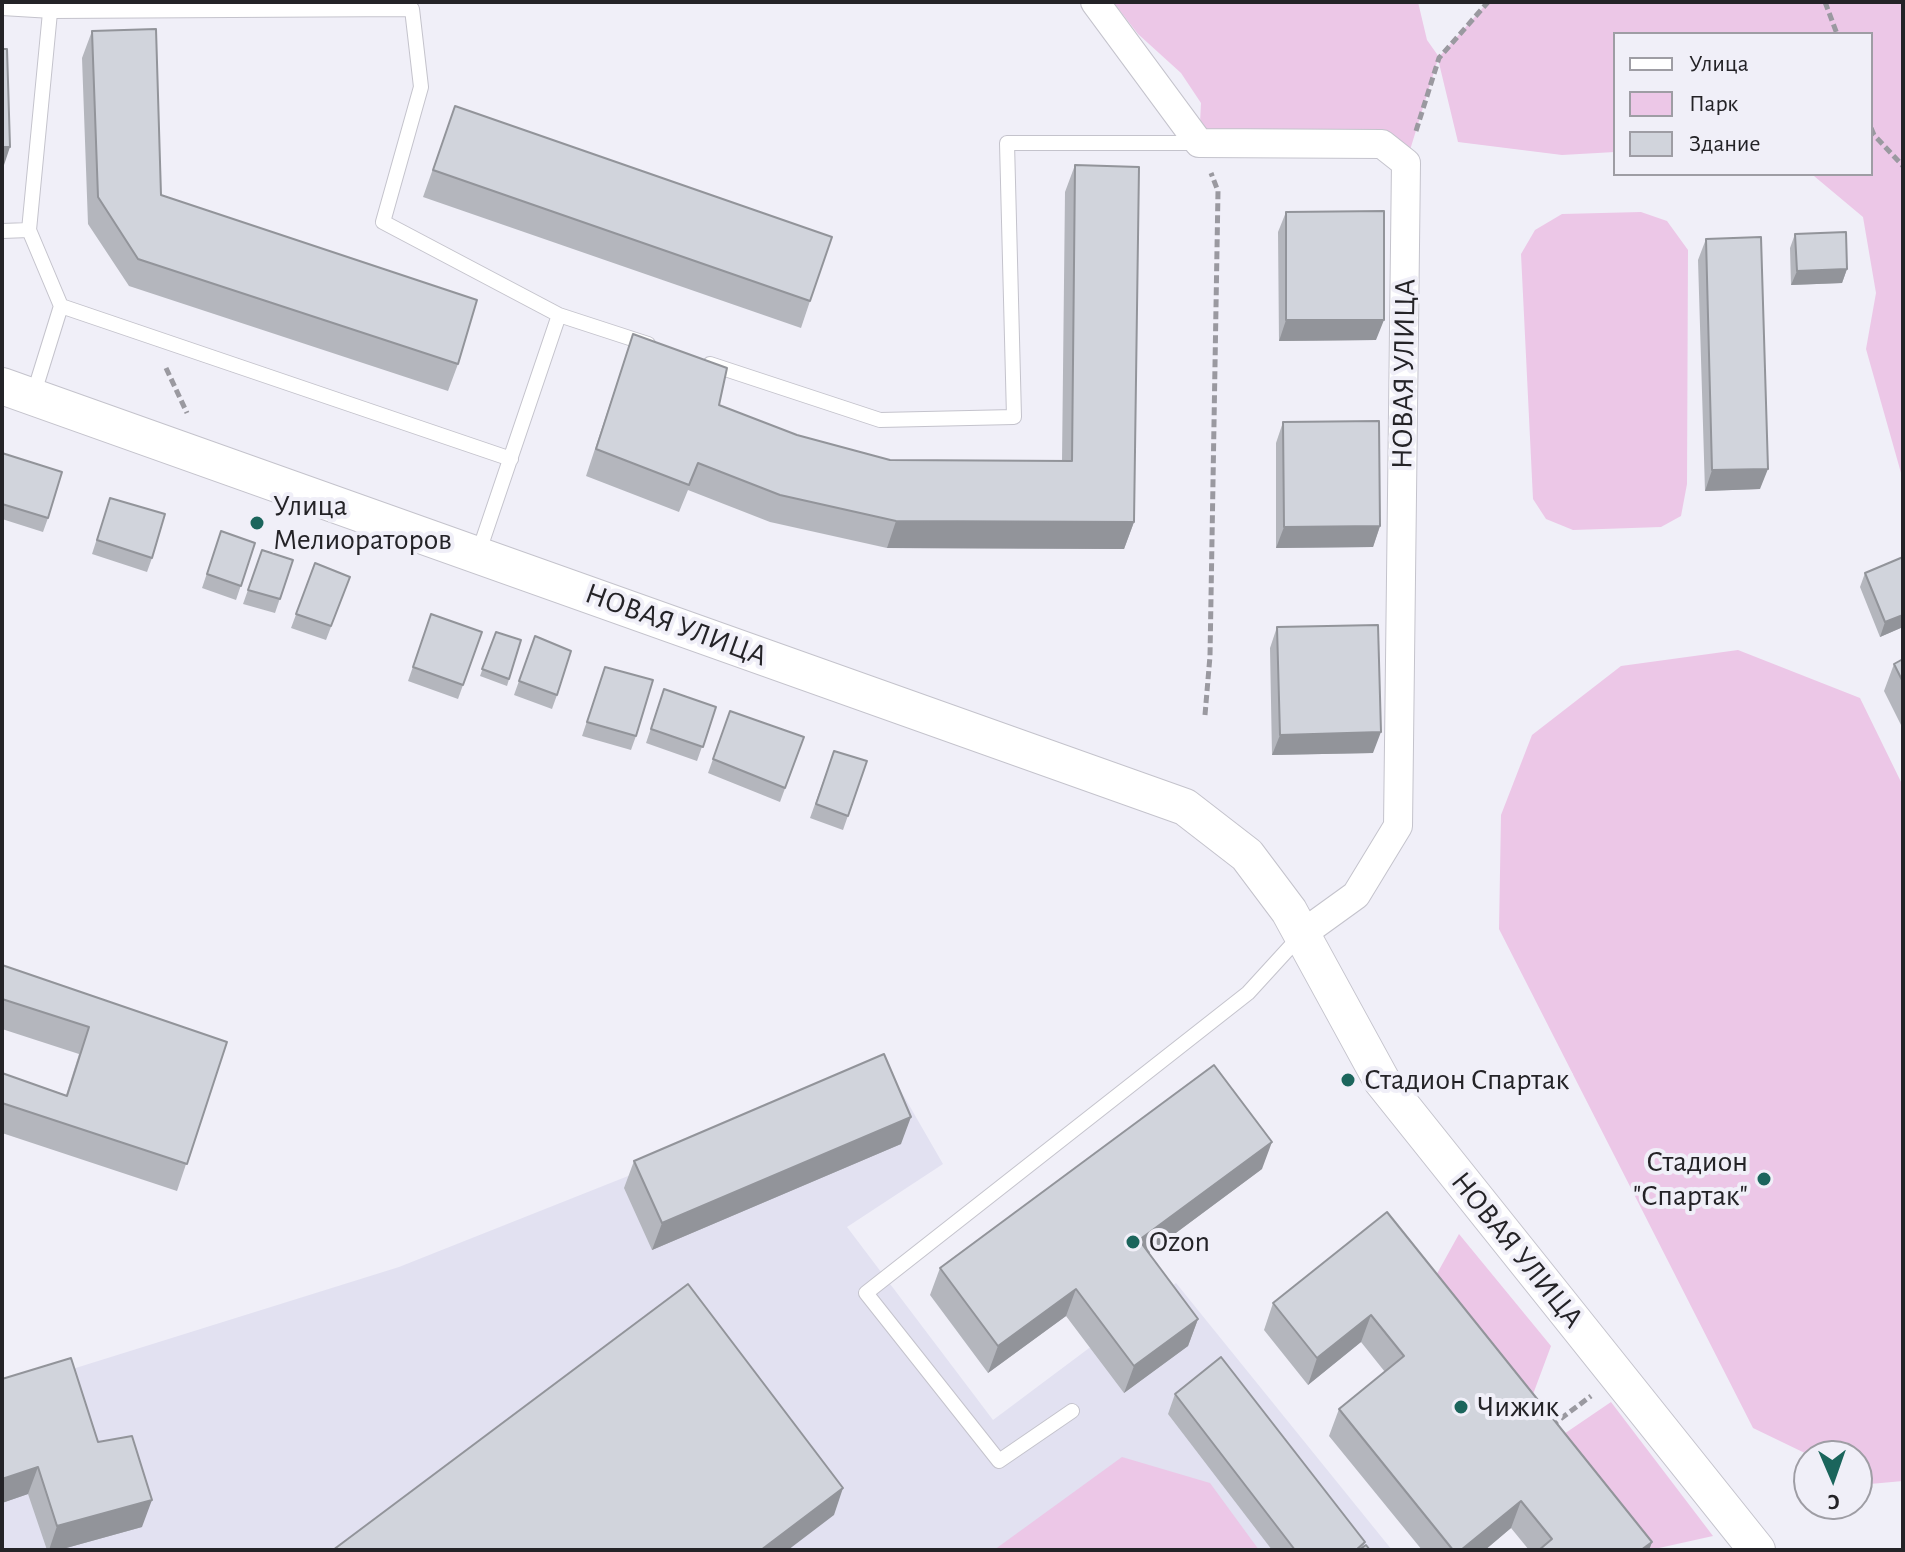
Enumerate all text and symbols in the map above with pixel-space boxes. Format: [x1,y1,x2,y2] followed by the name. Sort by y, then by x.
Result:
[1613,32,1873,176] legend
[1689,52,1749,76] text: Улица
[1689,92,1738,116] text: Парк
[1689,132,1760,156] text: Здание
[1384,278,1424,470] street label: НОВАЯ УЛИЦА
[273,488,452,558] place label: Улица Мелиораторов
[248,514,266,532] marker: Улица Мелиораторов
[580,575,772,675] street label: НОВАЯ УЛИЦА
[1364,1062,1569,1098] place label: Стадион Спартак
[1339,1071,1357,1089] marker: Стадион Спартак
[1633,1144,1748,1214] place label: Стадион "Спартак"
[1443,1165,1591,1335] street label: НОВАЯ УЛИЦА
[1755,1170,1773,1188] marker: Стадион "Спартак"
[1149,1224,1210,1260] place label: Ozon
[1124,1233,1142,1251] marker: Ozon
[1477,1389,1559,1425] place label: Чижик
[1452,1398,1470,1416] marker: Чижик
[1793,1440,1873,1520] north arrow
[1827,1491,1840,1513] text: С

